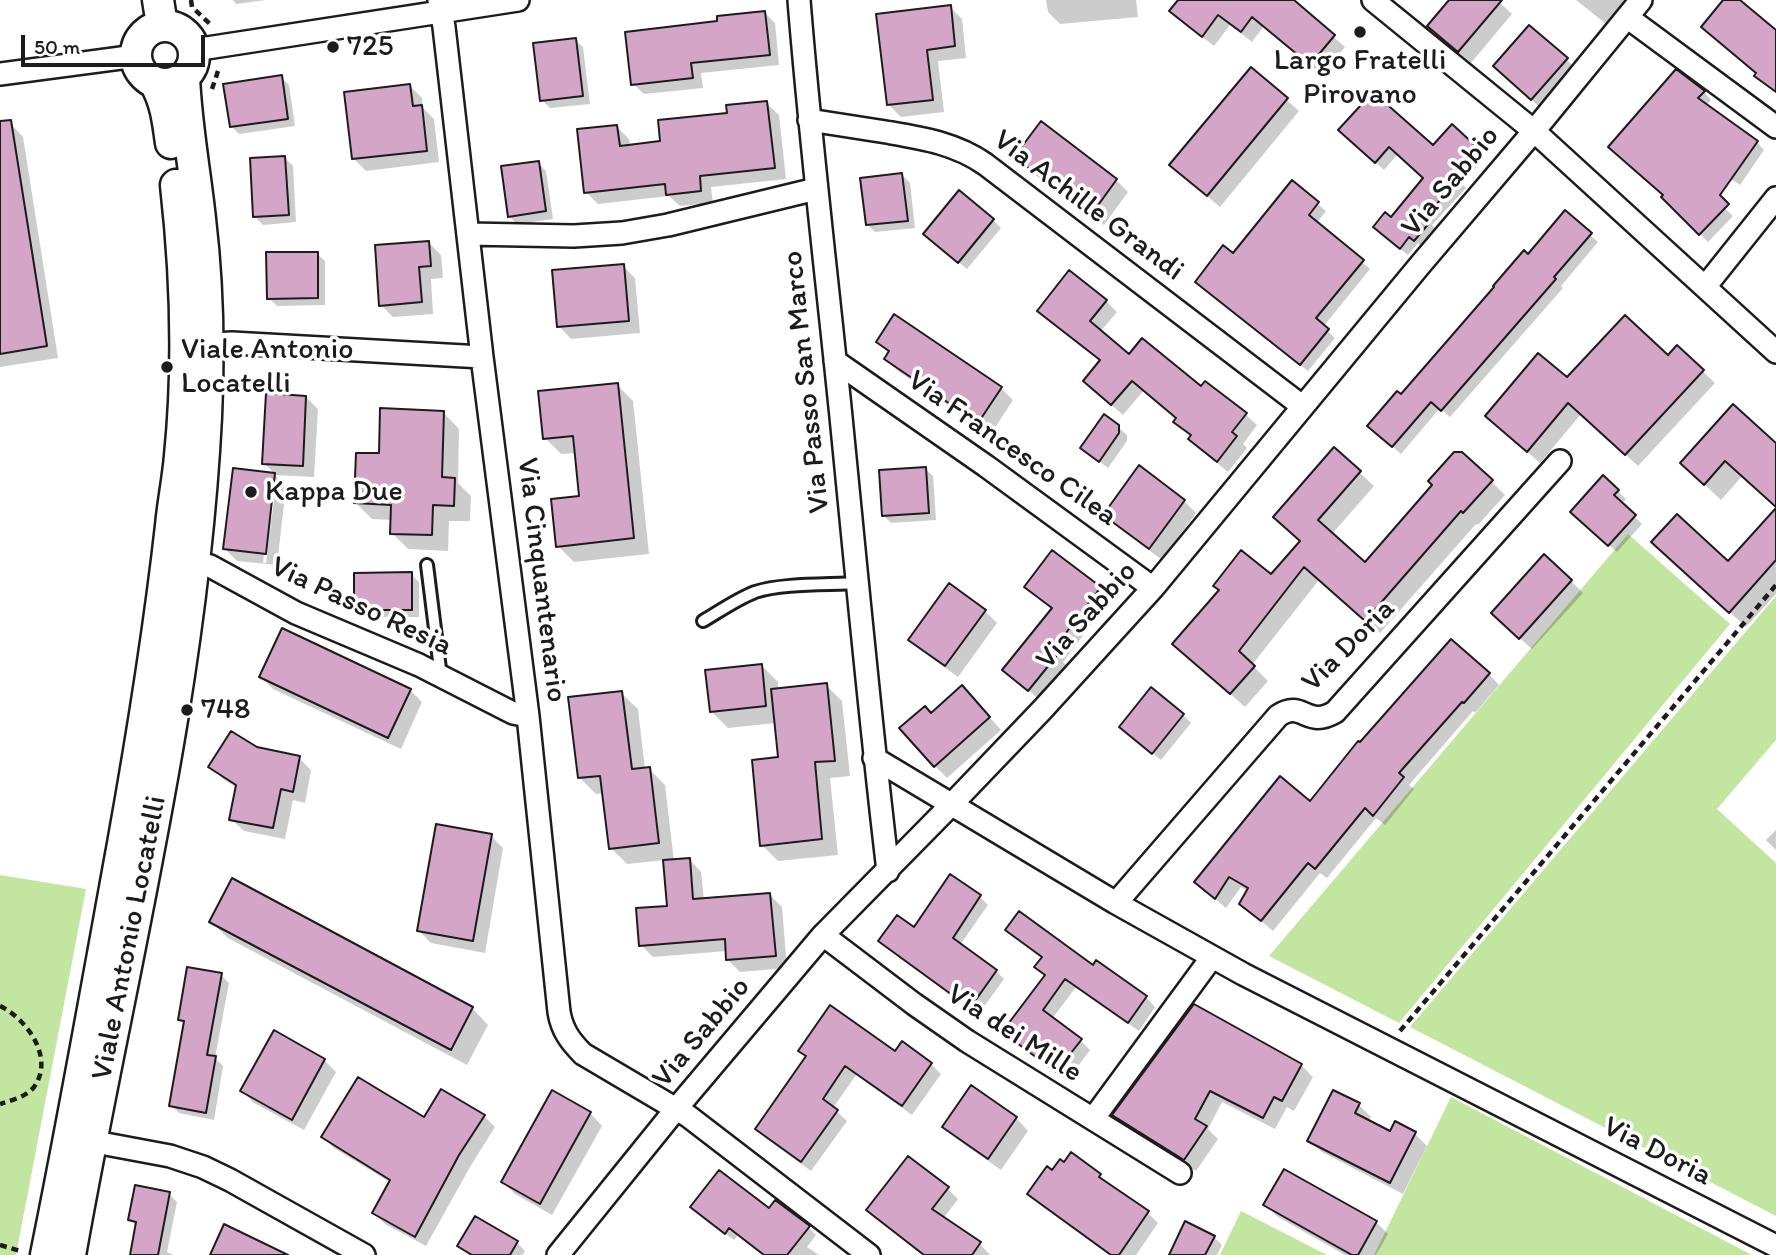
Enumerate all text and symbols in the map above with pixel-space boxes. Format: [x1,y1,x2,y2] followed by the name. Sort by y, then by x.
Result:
[24,21,208,65] scale bar
[1352,24,1368,40] marker: Largo Fratelli Pirovano
[347,29,393,65] place label: 725
[34,34,80,59] text: 50 m
[325,39,341,55] marker: 725
[1274,43,1446,113] place label: Largo Fratelli Pirovano
[1394,119,1508,245] street label: Via Sabbio
[986,123,1190,289] street label: Via Achille Grandi
[775,249,839,515] street label: Via Passo San Marco
[181,332,353,402] place label: Viale Antonio Locatelli
[159,359,175,375] marker: Viale Antonio Locatelli
[900,363,1124,535] street label: Via Francesco Cilea
[508,456,574,704] street label: Via Cinquantenario
[265,474,403,510] place label: Kappa Due
[243,484,259,500] marker: Kappa Due
[264,549,458,665] street label: Via Passo Resia
[1029,554,1145,678] street label: Via Sabbio
[1295,592,1403,700] street label: Via Doria
[201,692,250,728] place label: 748
[179,702,195,718] marker: 748
[85,793,175,1083] street label: Viale Antonio Locatelli
[645,970,759,1096] street label: Via Sabbio
[939,977,1089,1091] street label: Via dei Mille
[1597,1109,1717,1195] street label: Via Doria

